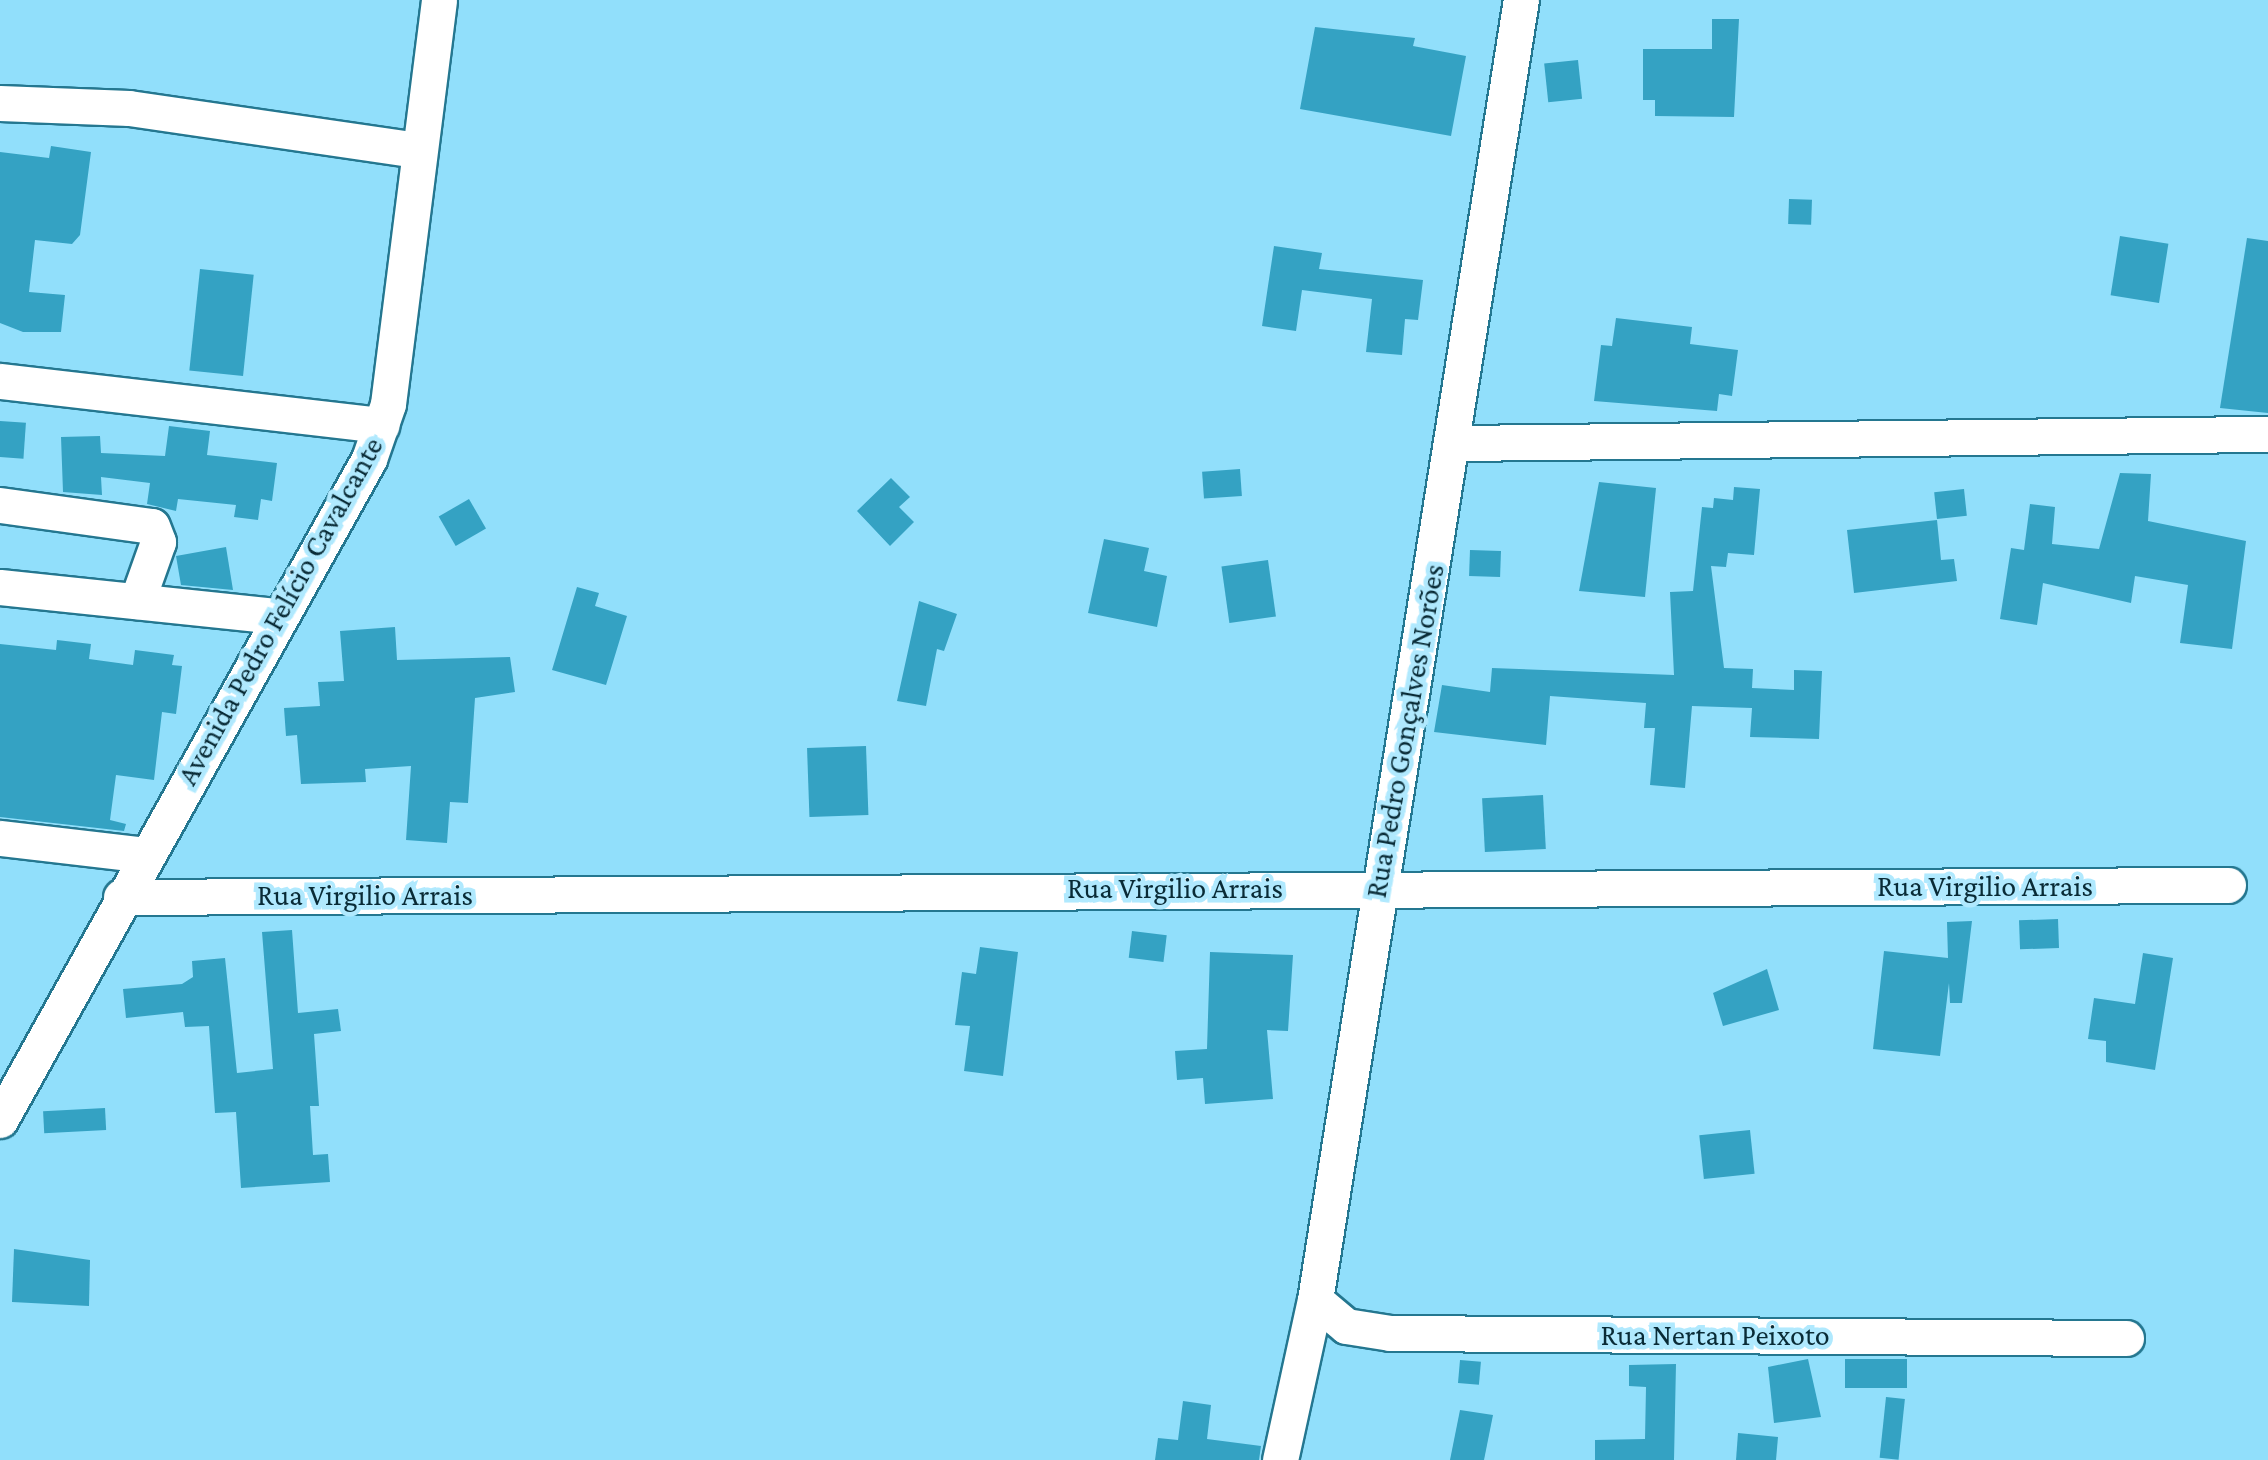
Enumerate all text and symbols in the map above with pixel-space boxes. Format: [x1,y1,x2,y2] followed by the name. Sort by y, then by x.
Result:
[169,431,391,791] street label: Avenida Pedro Felício Cavalcante
[1358,561,1452,901] street label: Rua Pedro Gonçalves Norões
[1877,868,2093,904] street label: Rua Virgilio Arrais
[1067,870,1283,906] street label: Rua Virgilio Arrais
[257,877,473,913] street label: Rua Virgilio Arrais
[1600,1317,1830,1353] street label: Rua Nertan Peixoto

